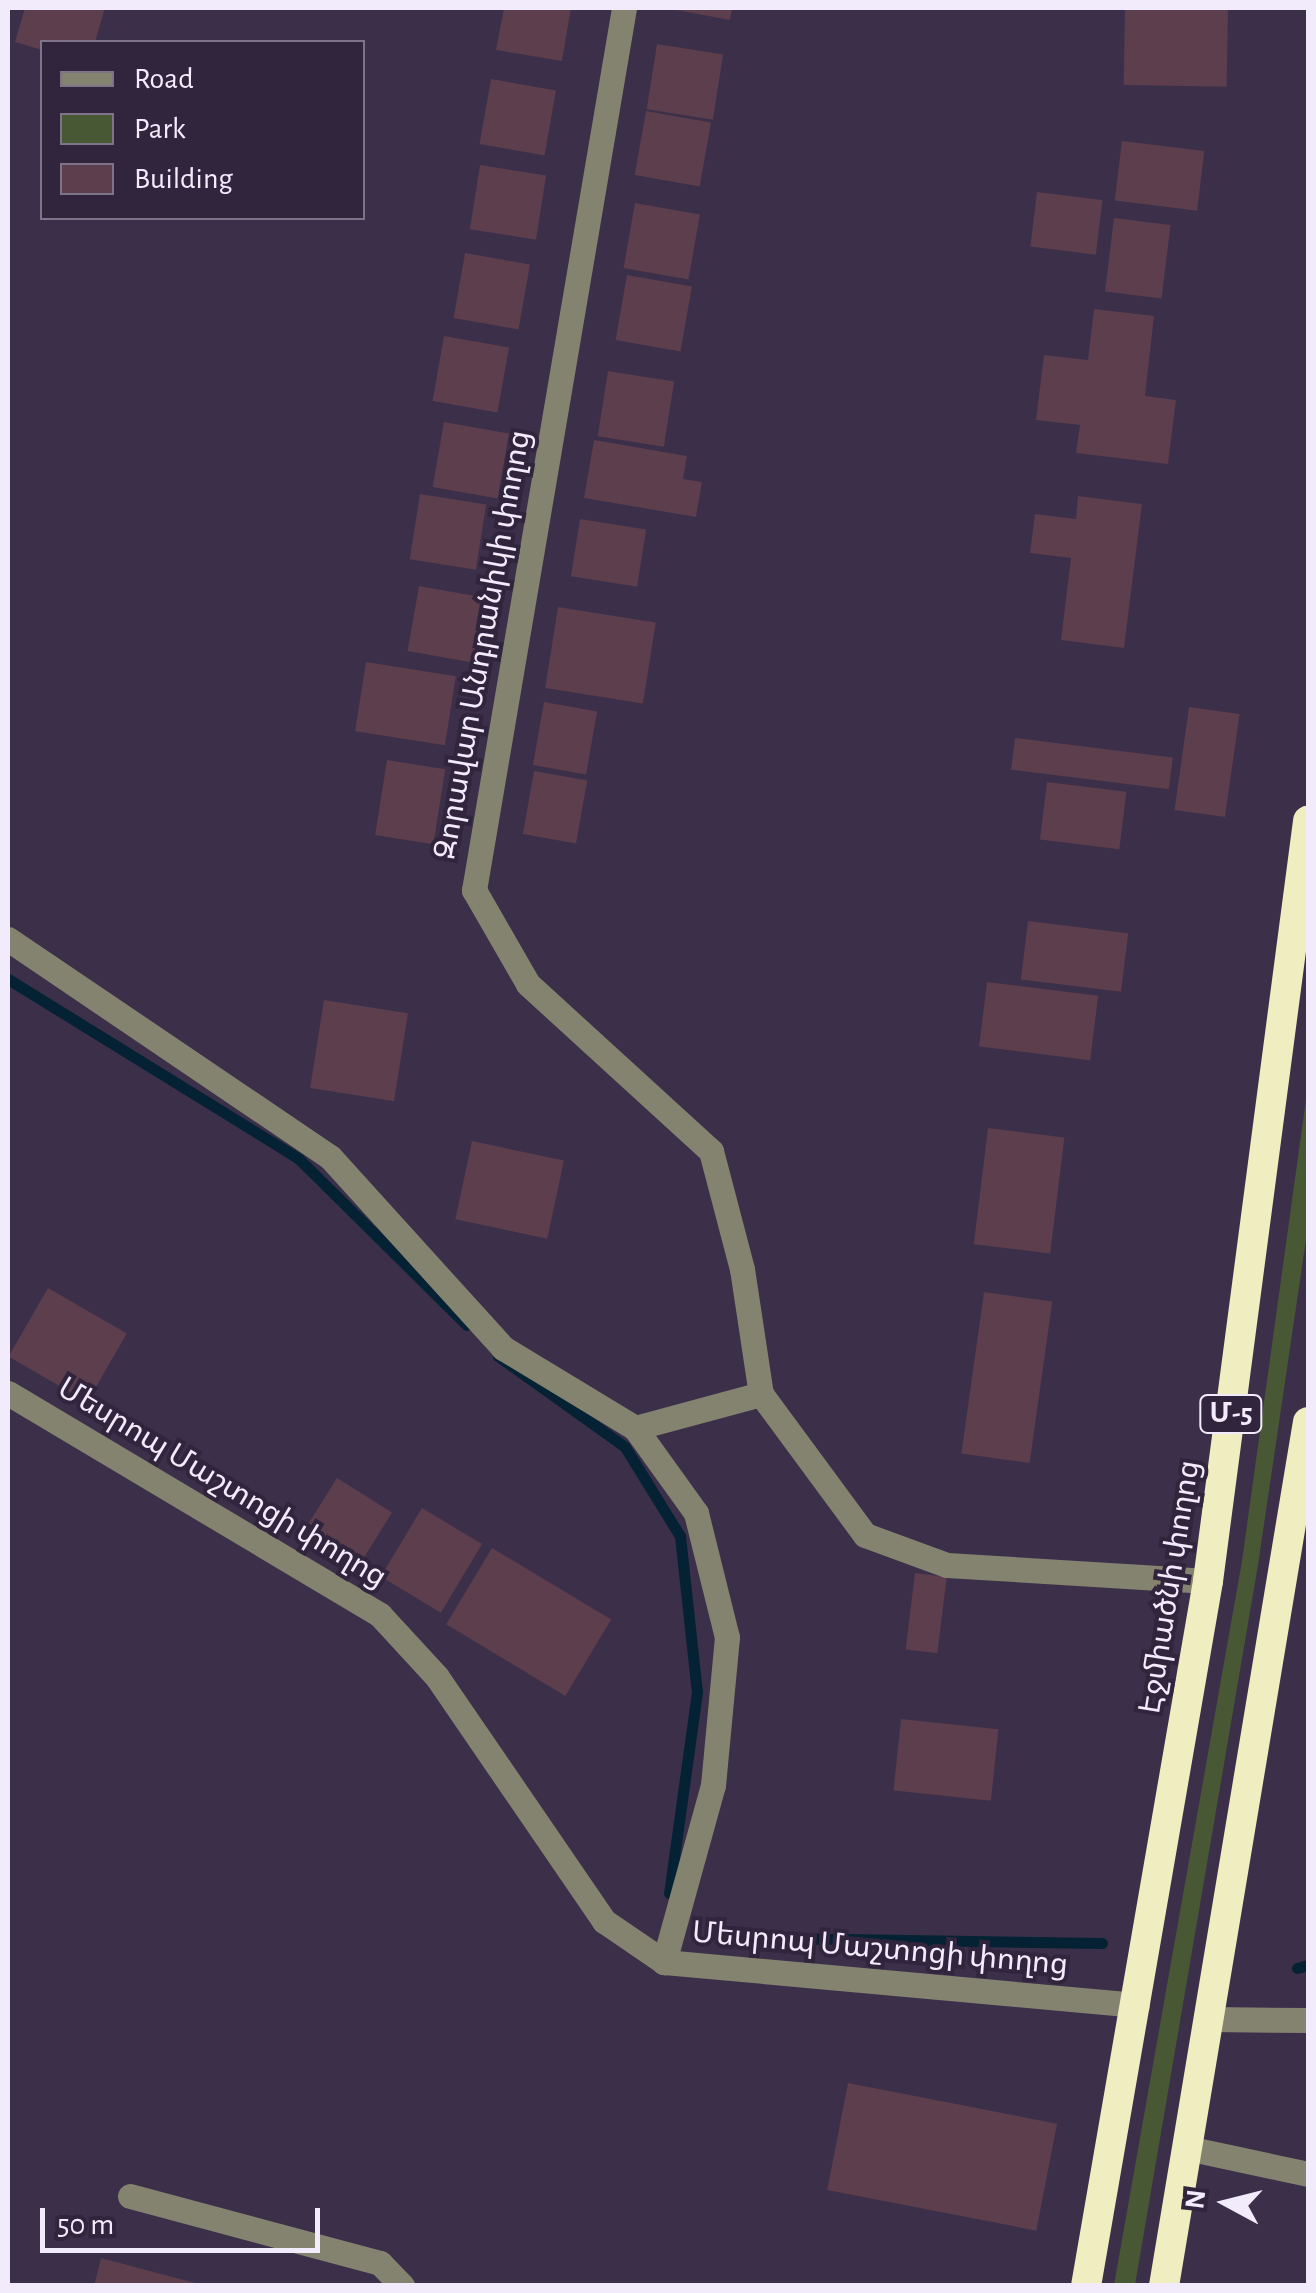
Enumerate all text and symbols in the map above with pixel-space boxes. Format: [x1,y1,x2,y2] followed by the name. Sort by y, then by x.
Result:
[40,40,365,220] legend
[134,64,194,94] text: Road
[134,114,186,144] text: Park
[134,164,233,194] text: Building
[427,428,539,862] street label: Զորավար Անդրանիկի փողոց
[51,1370,393,1596] street label: Մեսրոպ Մաշտոցի փողոց
[1198,1391,1264,1437] road number: Մ-5
[1132,1458,1208,1716] street label: Էջմիածնի փողոց
[691,1915,1069,1983] street label: Մեսրոպ Մաշտոցի փողոց
[1176,2153,1276,2253] north arrow
[45,2188,325,2250] scale bar
[1181,2188,1211,2211] text: N
[57,2210,114,2240] text: 50 m

